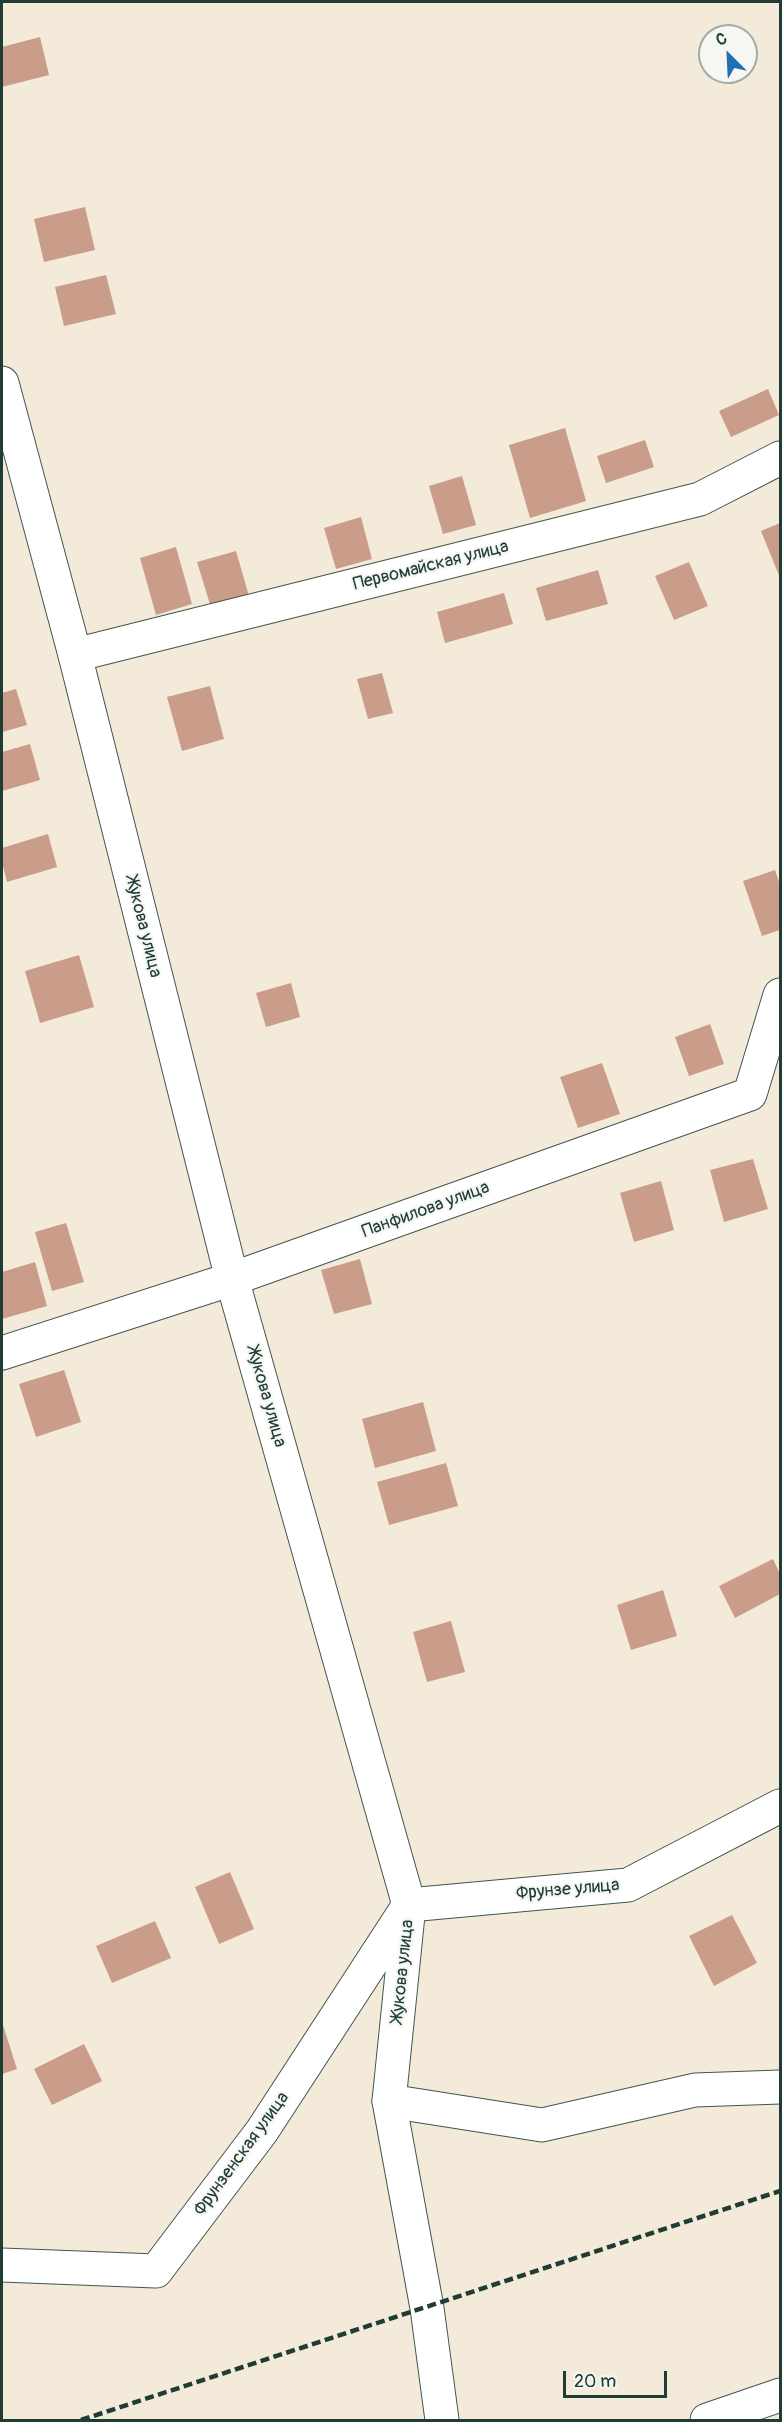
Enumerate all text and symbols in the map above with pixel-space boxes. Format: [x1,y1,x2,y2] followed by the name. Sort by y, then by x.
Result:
[698,24,758,84] north arrow
[713,28,730,51] text: С
[351,536,511,596] street label: Первомайская улица
[120,874,166,980] street label: Жукова улица
[359,1177,493,1243] street label: Панфилова улица
[241,1344,291,1450] street label: Жукова улица
[516,1875,620,1905] street label: Фрунзе улица
[387,1918,419,2024] street label: Жукова улица
[190,2088,294,2220] street label: Фрунзенская улица
[566,2359,670,2397] scale bar
[574,2370,616,2393] text: 20 m

